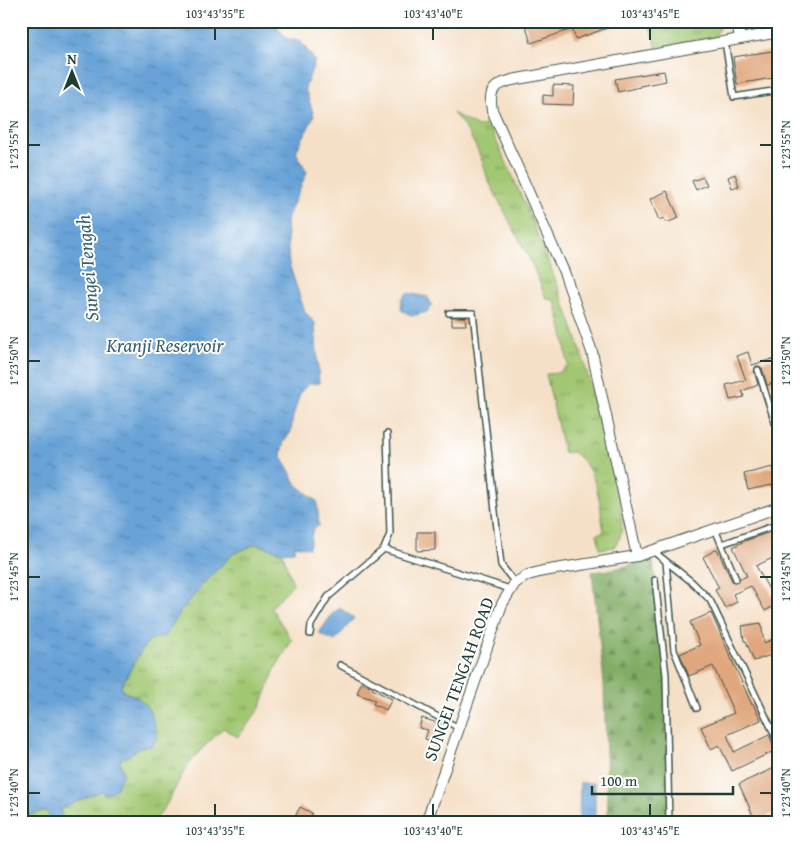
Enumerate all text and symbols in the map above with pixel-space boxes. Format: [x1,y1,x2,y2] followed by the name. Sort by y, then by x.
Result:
[185,5,245,22] text: 103°43'35"E
[403,5,463,22] text: 103°43'40"E
[620,5,680,22] text: 103°43'45"E
[48,48,98,98] north arrow
[67,49,77,69] text: N
[5,120,22,170] text: 1°23'55"N
[777,120,794,170] text: 1°23'55"N
[68,213,106,322] water label: Sungei Tengah
[106,331,224,359] water label: Kranji Reservoir
[5,336,22,386] text: 1°23'50"N
[777,336,794,386] text: 1°23'50"N
[5,552,22,602] text: 1°23'45"N
[777,552,794,602] text: 1°23'45"N
[416,593,501,765] street label: SUNGEI TENGAH ROAD
[592,764,734,796] scale bar
[5,768,22,818] text: 1°23'40"N
[777,768,794,818] text: 1°23'40"N
[600,770,638,791] text: 100 m
[185,822,245,839] text: 103°43'35"E
[403,822,463,839] text: 103°43'40"E
[620,822,680,839] text: 103°43'45"E

